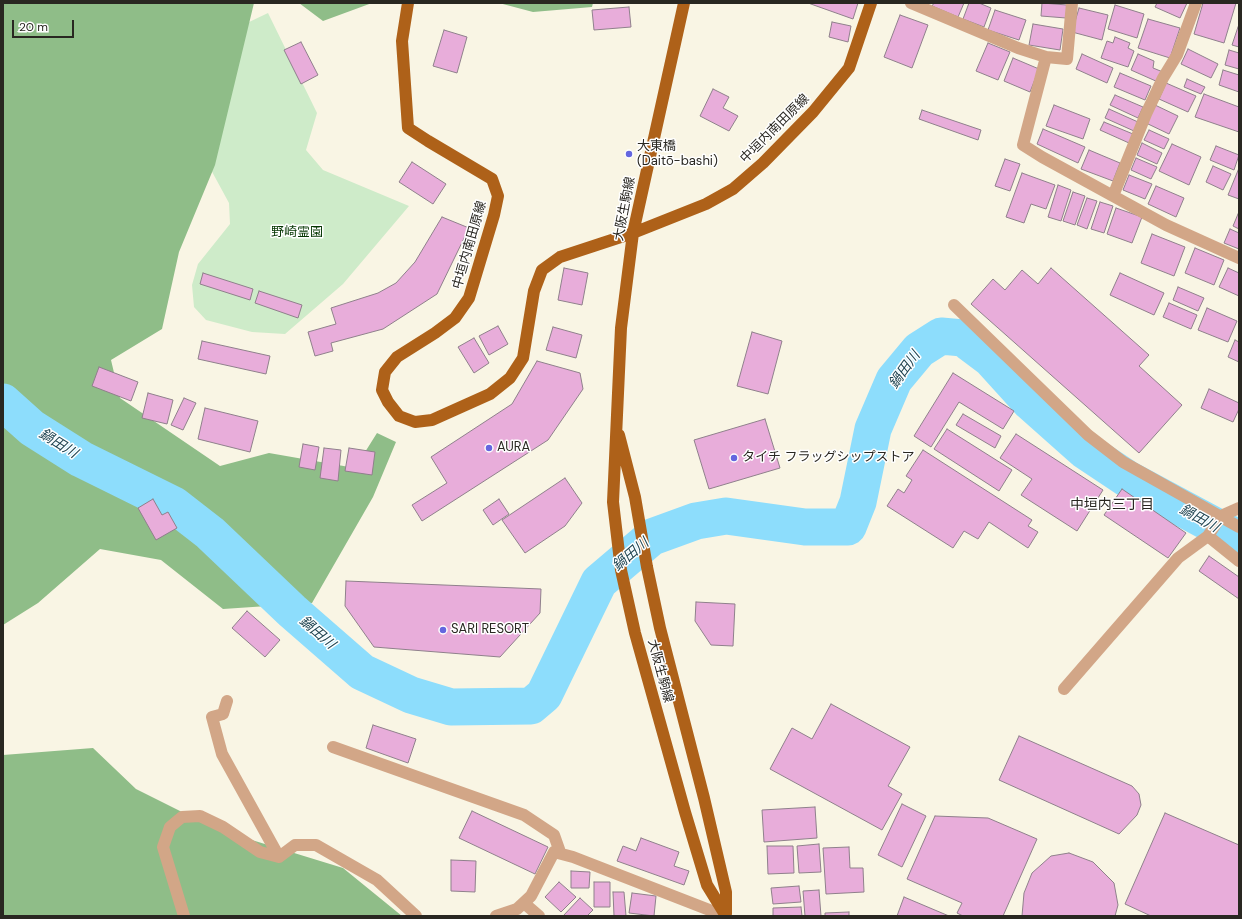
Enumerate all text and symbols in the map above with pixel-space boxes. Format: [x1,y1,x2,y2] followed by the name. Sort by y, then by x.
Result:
[14,12,76,38] scale bar
[19,19,48,35] text: 20 m
[737,91,813,167] street label: 中垣内南田原線
[637,139,718,170] place label: 大東橋 (Daitō-bashi)
[624,149,634,159] marker: 大東橋 (Daitō-bashi)
[611,176,639,242] street label: 大阪生駒線
[450,199,490,291] street label: 中垣内南田原線
[271,225,323,241] park label: 野崎霊園
[886,348,924,392] water label: 鍋田川
[36,426,80,462] water label: 鍋田川
[497,440,530,456] place label: AURA
[484,443,494,453] marker: AURA
[742,450,914,466] place label: タイチ フラッグシップストア
[729,453,739,463] marker: タイチ フラッグシップストア
[1070,497,1154,513] district label: 中垣内三丁目
[1177,501,1221,537] water label: 鍋田川
[610,535,652,575] water label: 鍋田川
[296,613,338,653] water label: 鍋田川
[451,622,529,638] place label: SARI RESORT
[438,625,448,635] marker: SARI RESORT
[644,638,676,704] street label: 大阪生駒線

